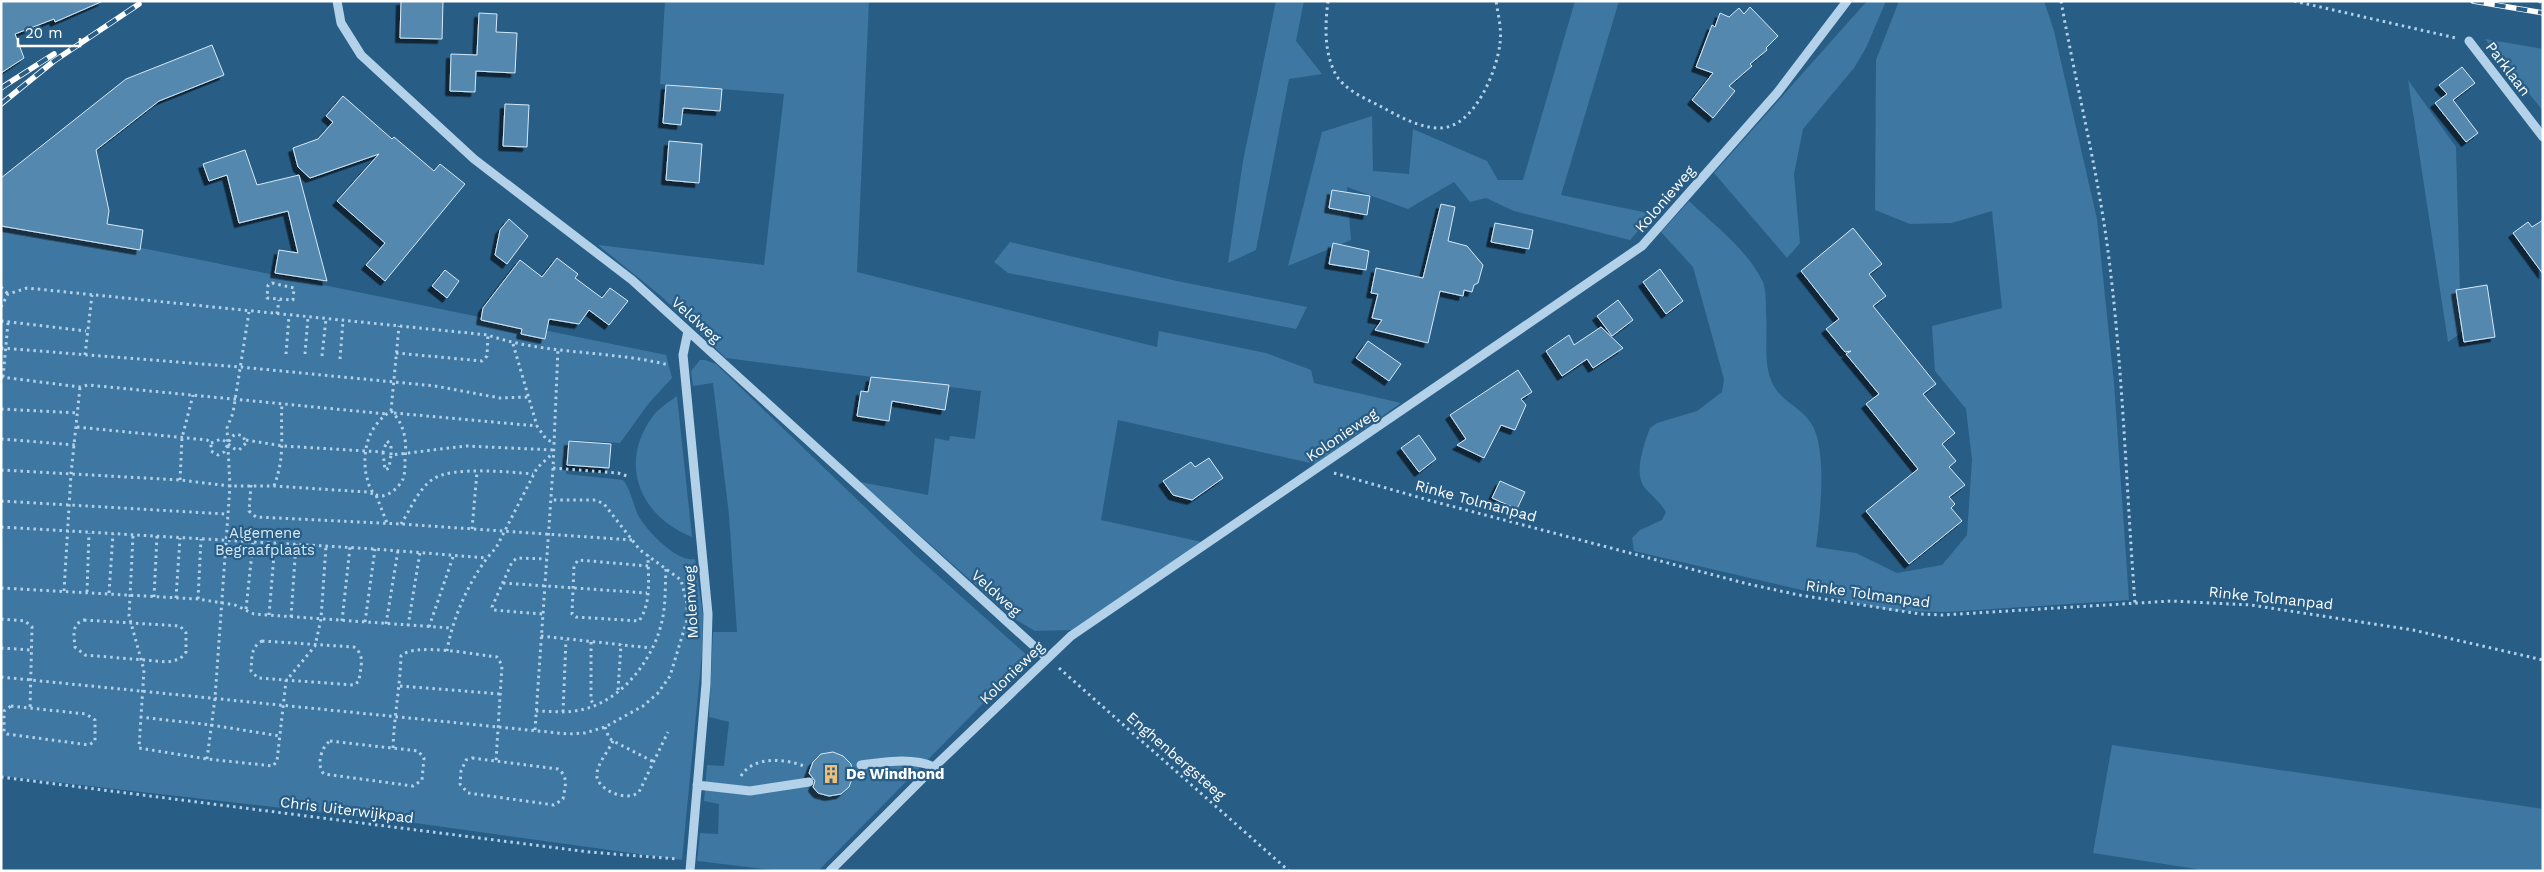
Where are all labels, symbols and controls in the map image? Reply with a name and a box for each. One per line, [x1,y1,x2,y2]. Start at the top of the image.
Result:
scale bar [18,15,80,47]
text: 20 m [25,24,63,42]
street label: Parklaan [2482,38,2534,100]
street label: Kolonieweg [1631,162,1699,236]
street label: Veldweg [667,293,725,347]
street label: Kolonieweg [1303,404,1381,466]
street label: Rinke Tolmanpad [1413,476,1539,526]
park label: Algemene Begraafplaats [215,524,315,559]
street label: Molenweg [680,565,702,639]
street label: Veldweg [967,566,1025,620]
street label: Rinke Tolmanpad [1805,576,1931,612]
street label: Rinke Tolmanpad [2208,583,2334,613]
street label: Kolonieweg [976,638,1048,708]
street label: Enghenbergsteeg [1123,708,1229,804]
building icon: De Windhond [820,763,842,785]
place label: De Windhond [846,765,945,783]
street label: Chris Uiterwijkpad [279,793,415,827]

